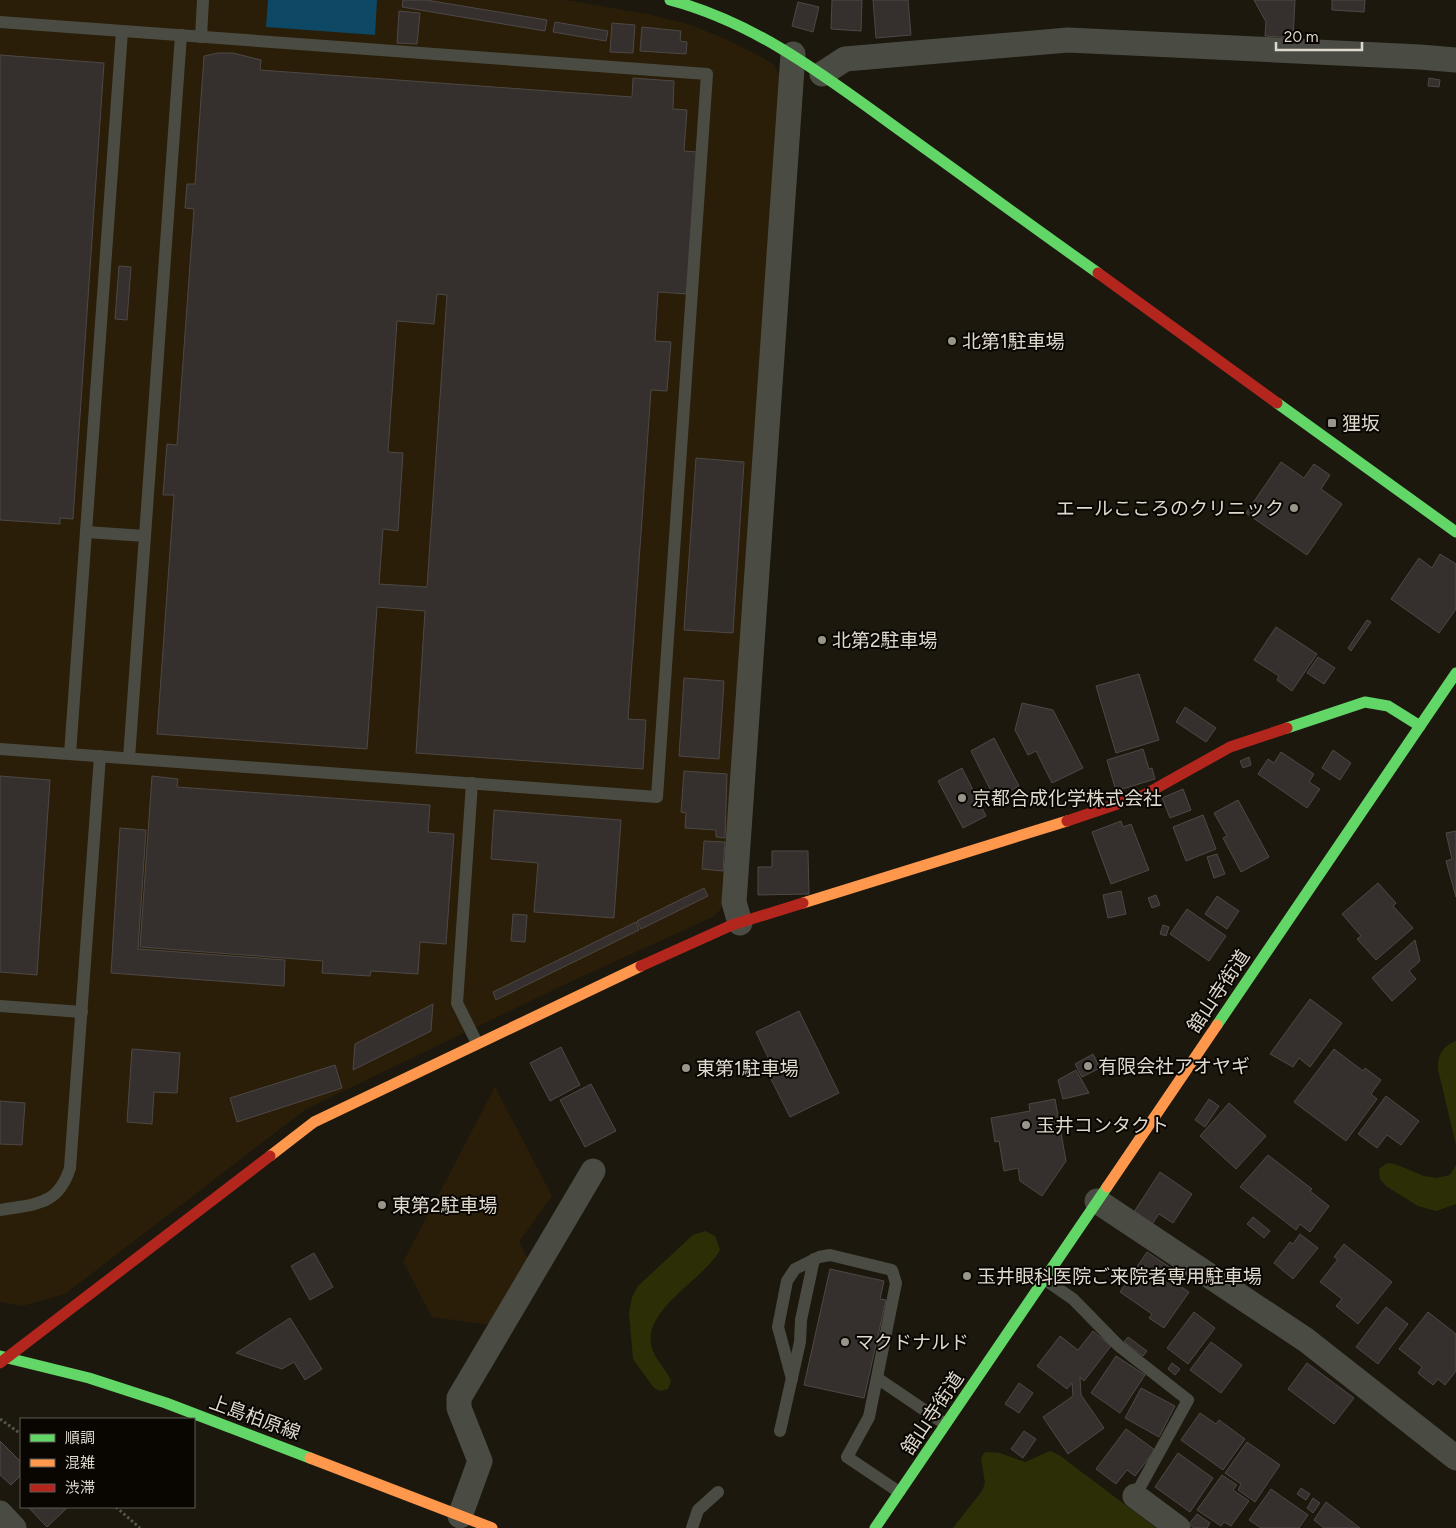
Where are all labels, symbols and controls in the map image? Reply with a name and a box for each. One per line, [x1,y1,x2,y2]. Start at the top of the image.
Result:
scale bar [1276,20,1362,52]
text: 20 m [1284,28,1318,46]
place label: 北第1駐車場 [962,330,1065,353]
marker: 北第1駐車場 [946,335,958,347]
place label: 狸坂 [1342,412,1380,435]
marker: 狸坂 [1326,417,1338,429]
place label: エールこころのクリニック [1056,497,1284,520]
marker: エールこころのクリニック [1288,502,1300,514]
place label: 北第2駐車場 [832,629,938,652]
marker: 北第2駐車場 [816,634,828,646]
place label: 京都合成化学株式会社 [972,787,1162,810]
marker: 京都合成化学株式会社 [956,792,968,804]
street label: 舘山寺街道 [1182,945,1255,1037]
place label: 有限会社アオヤギ [1098,1055,1250,1078]
place label: 東第1駐車場 [696,1057,799,1080]
marker: 有限会社アオヤギ [1082,1060,1094,1072]
marker: 東第1駐車場 [680,1062,692,1074]
place label: 玉井コンタクト [1036,1114,1169,1137]
marker: 玉井コンタクト [1020,1119,1032,1131]
place label: 東第2駐車場 [392,1194,498,1217]
marker: 東第2駐車場 [376,1199,388,1211]
place label: 玉井眼科医院ご来院者専用駐車場 [977,1265,1262,1288]
marker: 玉井眼科医院ご来院者専用駐車場 [961,1270,973,1282]
place label: マクドナルド [855,1331,969,1354]
marker: マクドナルド [839,1336,851,1348]
street label: 舘山寺街道 [896,1367,969,1459]
street label: 上島柏原線 [206,1390,303,1445]
legend [20,1418,195,1508]
text: 順調 [65,1429,95,1447]
text: 混雑 [65,1454,95,1472]
text: 渋滞 [65,1479,95,1497]

